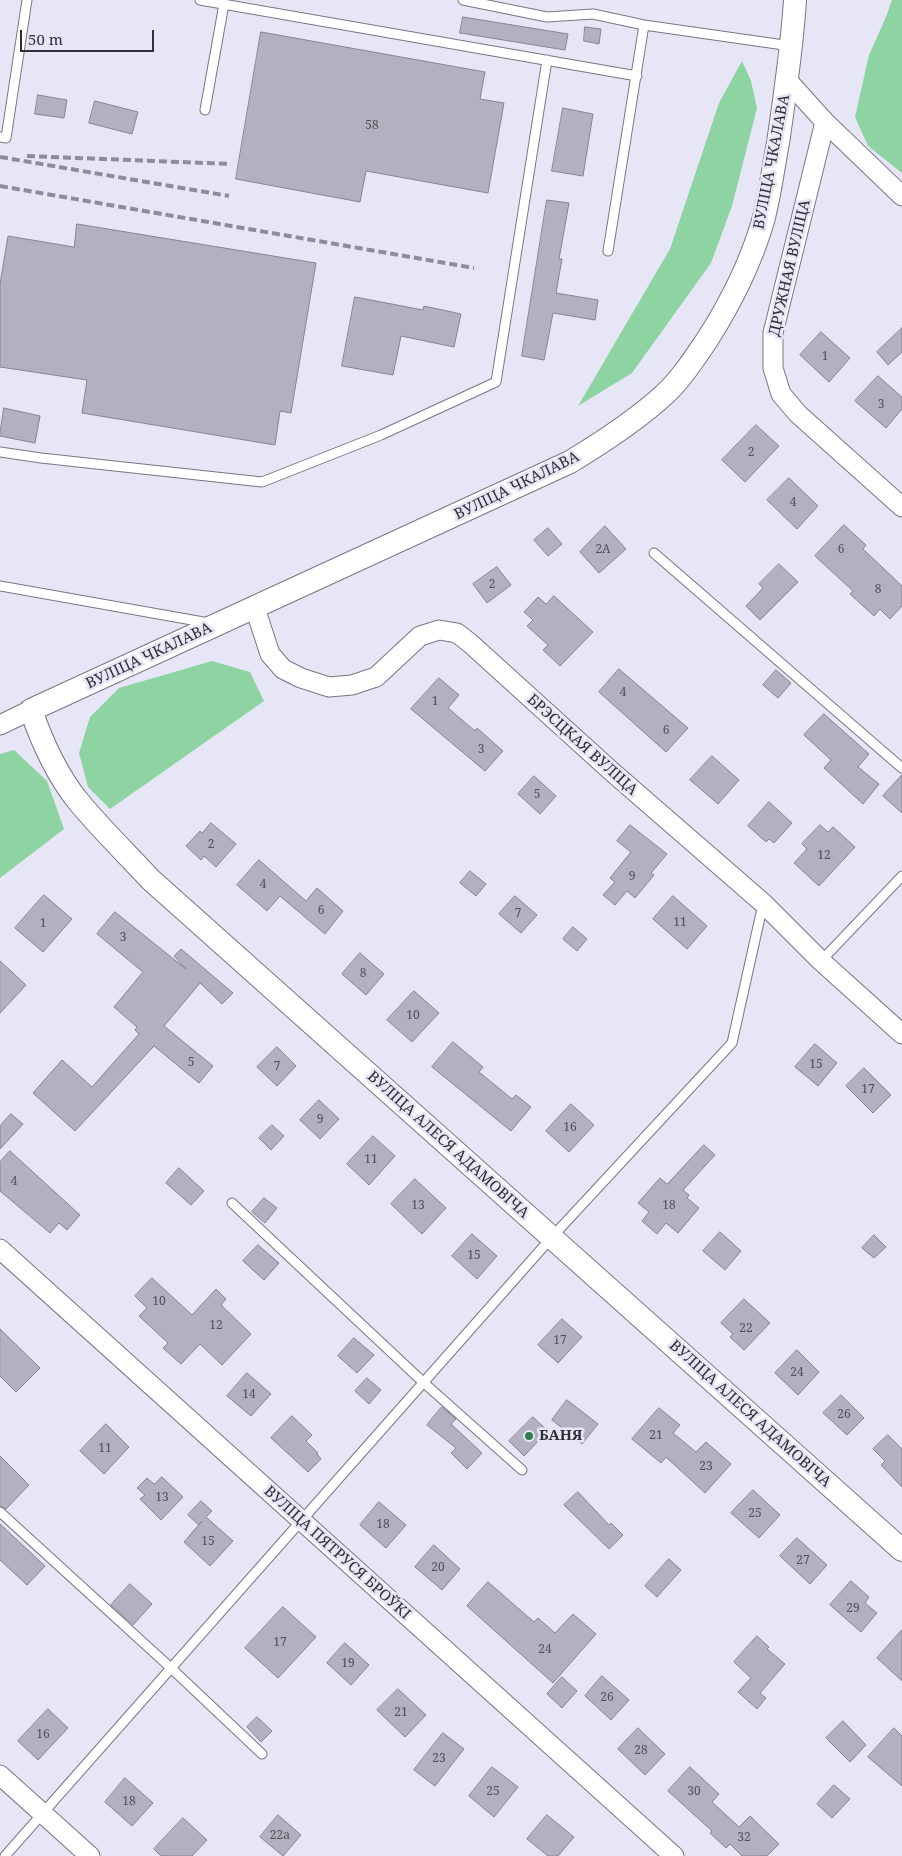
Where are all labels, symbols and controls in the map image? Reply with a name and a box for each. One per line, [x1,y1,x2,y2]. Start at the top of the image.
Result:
scale bar [22,20,156,52]
text: 50 m [28,29,63,49]
street label: ВУЛІЦА ЧКАЛАВА [750,93,794,231]
house number: 58 [365,119,379,133]
street label: ДРУЖНАЯ ВУЛІЦА [766,198,814,338]
house number: 1 [822,350,828,364]
house number: 3 [878,398,884,412]
house number: 2 [748,446,754,460]
street label: ВУЛІЦА ЧКАЛАВА [452,448,582,524]
house number: 4 [790,496,796,510]
house number: 2А [595,543,611,557]
house number: 6 [838,543,844,557]
house number: 2 [489,578,495,592]
house number: 8 [875,583,881,597]
street label: ВУЛІЦА ЧКАЛАВА [83,619,215,693]
house number: 4 [620,686,626,700]
street label: БРЭСЦКАЯ ВУЛІЦА [523,691,641,799]
house number: 1 [432,695,438,709]
house number: 6 [663,724,669,738]
house number: 3 [478,743,484,757]
house number: 5 [534,788,540,802]
house number: 2 [208,838,214,852]
house number: 12 [817,849,831,863]
house number: 9 [629,870,635,884]
house number: 4 [260,878,266,892]
house number: 6 [318,904,324,918]
house number: 7 [515,907,521,921]
house number: 11 [673,916,687,930]
house number: 1 [40,917,46,931]
house number: 3 [120,931,126,945]
house number: 8 [360,967,366,981]
house number: 10 [406,1009,420,1023]
house number: 5 [188,1056,194,1070]
house number: 15 [809,1058,823,1072]
house number: 7 [274,1060,280,1074]
street label: ВУЛІЦА АЛЕСЯ АДАМОВІЧА [363,1068,533,1222]
house number: 17 [861,1083,875,1097]
house number: 9 [317,1113,323,1127]
house number: 16 [563,1121,577,1135]
house number: 11 [364,1153,378,1167]
house number: 4 [11,1175,17,1189]
house number: 13 [411,1199,425,1213]
house number: 18 [662,1199,676,1213]
house number: 15 [467,1249,481,1263]
house number: 10 [152,1295,166,1309]
house number: 12 [209,1319,223,1333]
house number: 22 [739,1322,753,1336]
house number: 17 [553,1334,567,1348]
street label: ВУЛІЦА АЛЕСЯ АДАМОВІЧА [665,1337,835,1491]
house number: 24 [790,1366,804,1380]
house number: 14 [242,1388,256,1402]
house number: 26 [837,1408,851,1422]
place label: БАНЯ [539,1427,582,1445]
house number: 21 [649,1429,663,1443]
marker: БАНЯ [523,1430,535,1442]
house number: 11 [98,1442,112,1456]
house number: 23 [699,1460,713,1474]
street label: ВУЛІЦА ПЯТРУСЯ БРОЎКІ [260,1482,414,1624]
house number: 13 [155,1491,169,1505]
house number: 25 [748,1507,762,1521]
house number: 18 [376,1518,390,1532]
house number: 15 [201,1535,215,1549]
house number: 27 [796,1554,810,1568]
house number: 20 [431,1561,445,1575]
house number: 29 [846,1602,860,1616]
house number: 17 [273,1636,287,1650]
house number: 24 [538,1643,552,1657]
house number: 19 [341,1657,355,1671]
house number: 26 [600,1691,614,1705]
house number: 21 [394,1706,408,1720]
house number: 16 [36,1728,50,1742]
house number: 28 [634,1744,648,1758]
house number: 23 [432,1752,446,1766]
house number: 25 [486,1785,500,1799]
house number: 30 [687,1785,701,1799]
house number: 18 [122,1795,136,1809]
house number: 22а [270,1829,290,1843]
house number: 32 [737,1831,751,1845]

